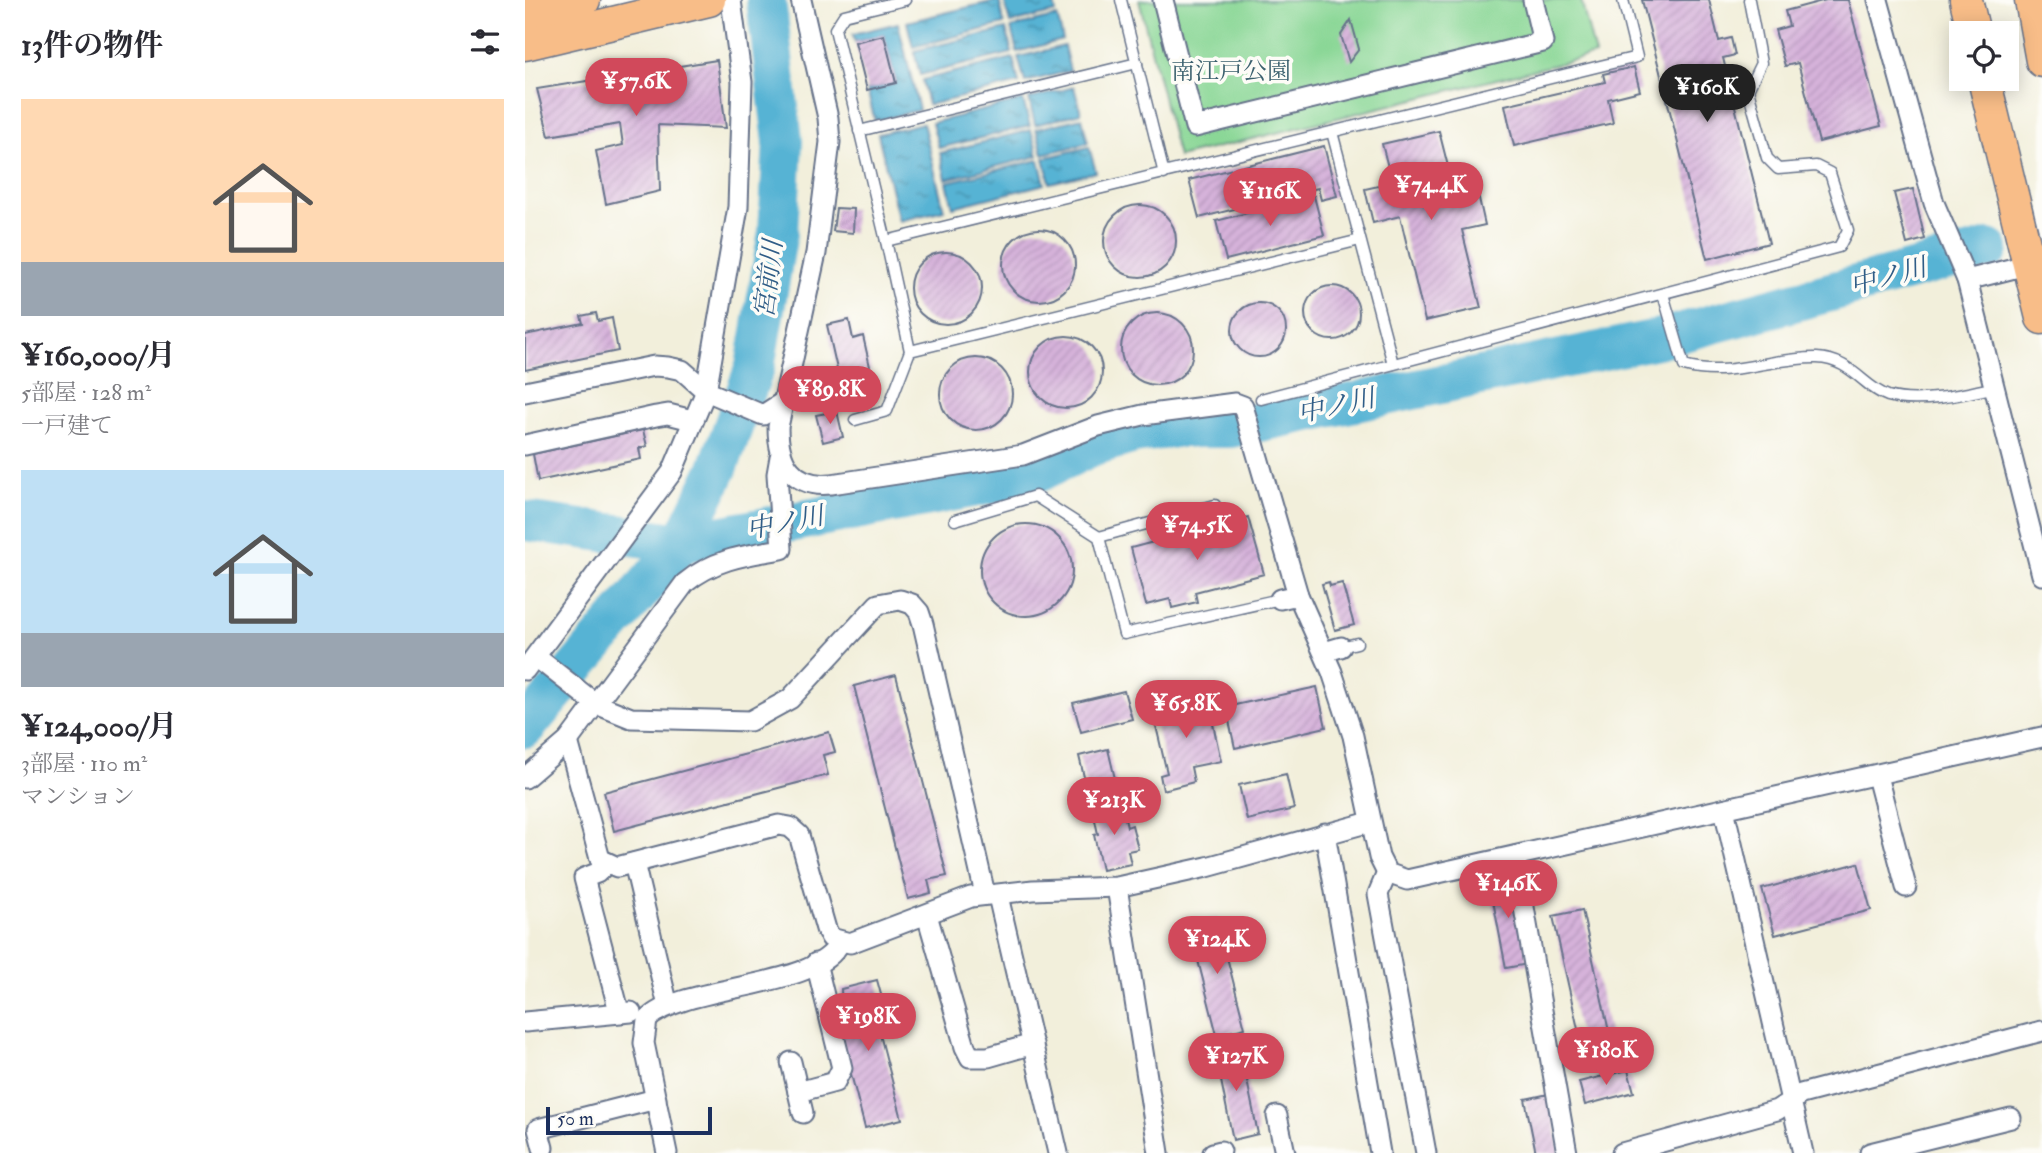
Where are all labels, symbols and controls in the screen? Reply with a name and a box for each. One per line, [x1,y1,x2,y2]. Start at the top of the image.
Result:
map controls [1949,21,2019,91]
button: locate [1949,21,2019,91]
icon: filters [466,23,504,61]
text: 13件の物件 [21,27,163,64]
park label: 南江戸公園 [1171,56,1291,87]
pin: ¥57.6K [579,58,693,118]
pin: ¥160K [1658,64,1756,124]
text: ¥57.6K [601,66,671,95]
text: ¥160K [1675,72,1739,101]
icon: home [200,145,326,271]
pin: ¥74.4K [1374,162,1488,222]
pin: ¥116K [1221,168,1319,228]
text: ¥74.4K [1394,170,1468,199]
text: ¥116K [1239,176,1301,205]
water label: 宮前川 [748,235,790,320]
water label: 中ノ川 [1846,251,1933,303]
text: ¥160,000/月 [21,337,176,374]
pin: ¥89.8K [773,366,887,426]
text: ¥89.8K [794,374,866,403]
text: 5部屋 · 128 m² [21,378,151,407]
water label: 中ノ川 [1295,382,1380,430]
text: 一戸建て [21,411,113,440]
water label: 中ノ川 [744,499,829,546]
pin: ¥74.5K [1140,503,1254,562]
text: ¥74.5K [1162,510,1232,539]
icon: home [200,516,326,642]
pin: ¥65.8K [1129,680,1243,740]
text: ¥65.8K [1151,688,1221,717]
text: ¥124,000/月 [21,708,177,745]
text: 3部屋 · 110 m² [21,749,147,778]
pin: ¥213K [1065,778,1163,837]
text: マンション [21,782,135,811]
text: ¥213K [1083,785,1145,814]
pin: ¥146K [1459,860,1557,920]
text: ¥146K [1475,868,1541,897]
pin: ¥124K [1168,916,1266,976]
text: ¥124K [1184,924,1250,953]
pin: ¥198K [819,993,917,1053]
text: ¥198K [836,1001,900,1030]
pin: ¥180K [1557,1028,1655,1087]
pin: ¥127K [1187,1034,1285,1093]
text: ¥180K [1574,1035,1638,1064]
text: ¥127K [1204,1041,1268,1070]
scale bar [546,1104,712,1136]
text: 50 m [557,1107,594,1131]

